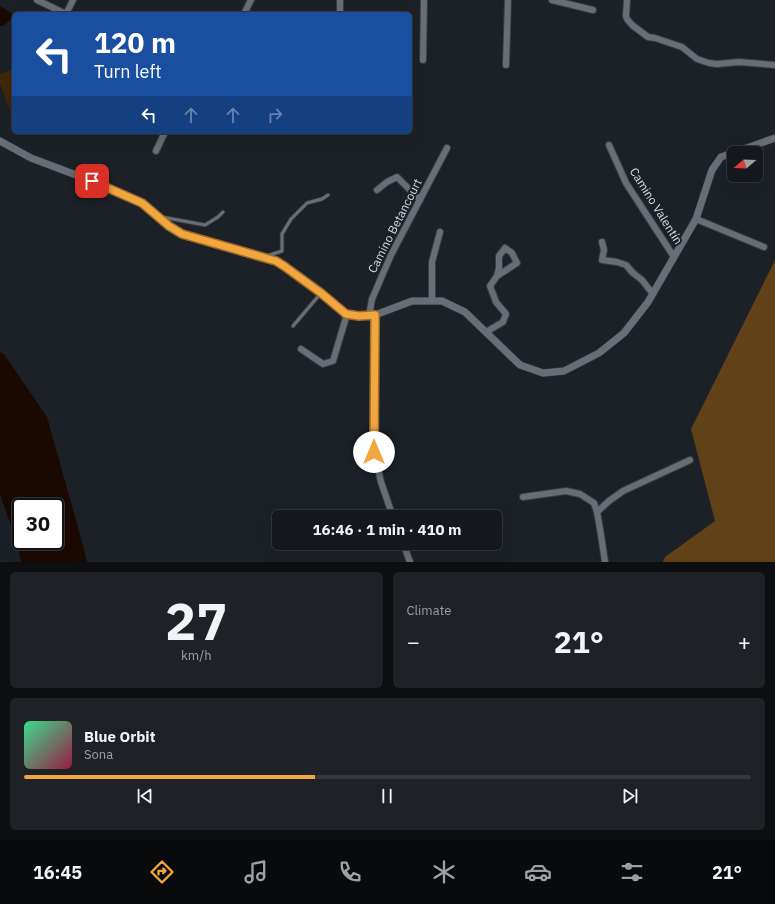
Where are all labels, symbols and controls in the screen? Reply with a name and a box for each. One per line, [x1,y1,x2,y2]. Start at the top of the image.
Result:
text: 120 m [94,24,176,61]
icon: left [28,28,80,80]
text: Turn left [94,60,162,83]
icon: left [138,104,160,126]
icon: ahead [180,104,202,126]
icon: ahead [222,104,244,126]
icon: right [264,104,286,126]
north arrow [727,146,763,182]
map controls [727,146,763,182]
pin [75,164,109,198]
street label: Camino Valentín [627,165,686,247]
icon: arrive [81,170,103,192]
street label: Camino Betancourt [364,176,425,275]
position arrow [353,431,395,473]
speed limit sign: 30 [12,498,64,550]
text: 16:46 · 1 min · 410 m [313,520,461,539]
text: 27 [165,587,227,654]
text: Climate [407,602,451,619]
text: 21° [554,622,604,661]
text: − [407,627,420,656]
text: + [738,627,751,656]
text: km/h [181,647,212,664]
text: Blue Orbit [84,727,155,746]
text: Sona [84,746,113,763]
icon: previous [134,785,156,807]
icon: pause [376,785,398,807]
icon: next [619,785,641,807]
icon: directions [148,858,176,886]
icon: music [242,858,270,886]
icon: phone [336,858,364,886]
icon: climate [430,858,458,886]
icon: car [524,858,552,886]
icon: filters [618,858,646,886]
text: 16:45 [33,861,82,884]
text: 21° [712,861,742,884]

